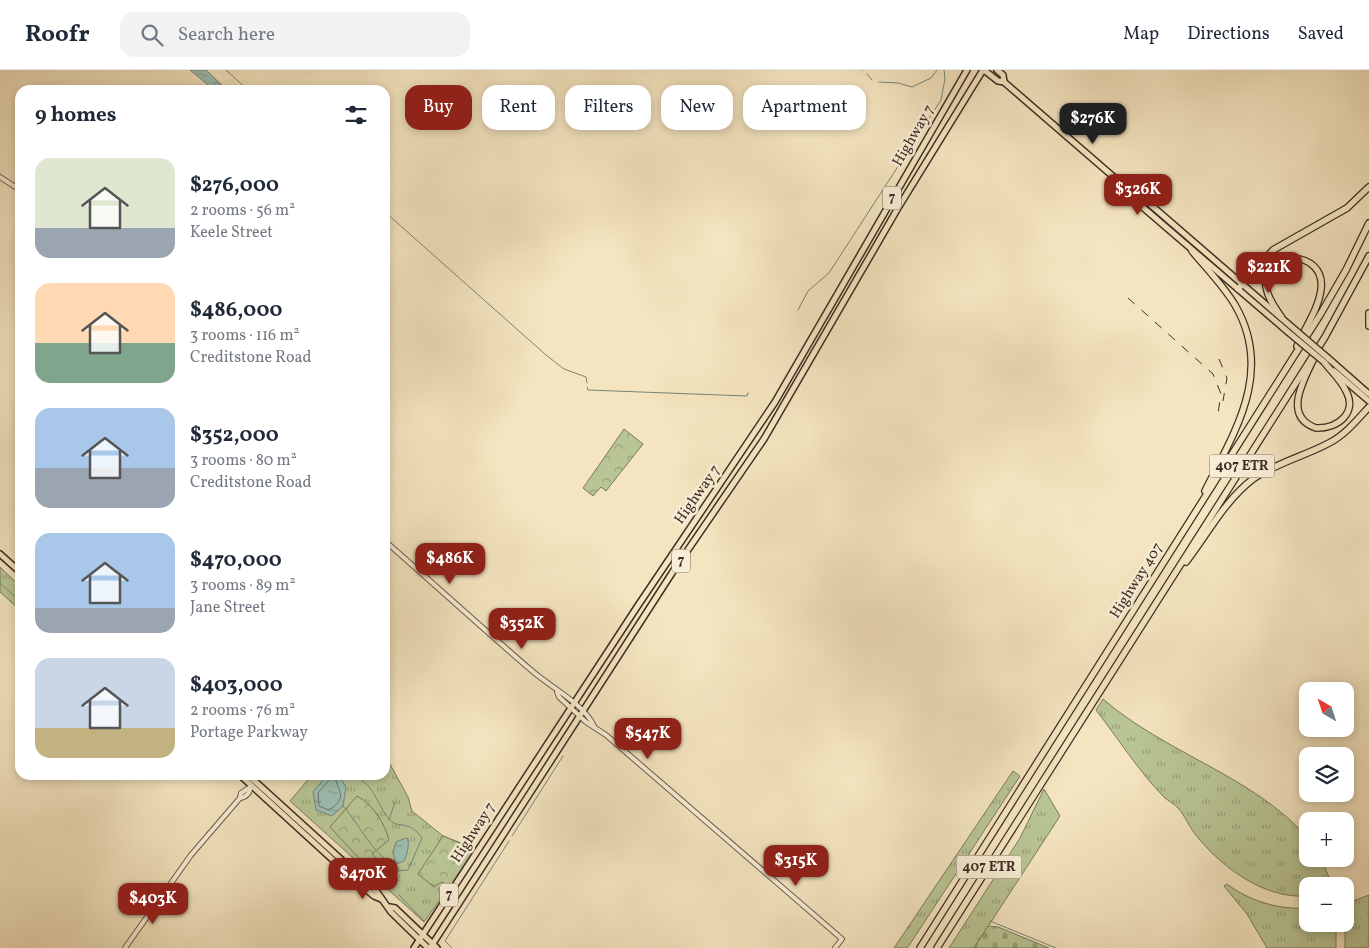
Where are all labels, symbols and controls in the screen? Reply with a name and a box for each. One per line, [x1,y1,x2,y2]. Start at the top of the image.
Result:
search box [120,12,470,57]
text: Roofr [25,18,90,52]
icon: search [138,21,166,49]
text: Search here [178,22,275,48]
text: Map [1123,22,1159,47]
text: Directions [1187,22,1270,47]
text: Saved [1298,22,1344,47]
chip: Buy [405,85,472,130]
chip: Rent [482,85,555,130]
chip: Filters [565,85,651,130]
chip: New [661,85,733,130]
chip: Apartment [743,85,866,130]
text: 9 homes [35,101,116,130]
icon: filters [342,101,370,129]
street label: Highway 7 [888,101,940,171]
pin: $276K [1058,102,1128,145]
text: $276K [1071,108,1115,130]
text: $276,000 [190,171,279,200]
pin: $326K [1103,174,1173,216]
icon: home [75,178,135,238]
text: $326K [1115,179,1161,201]
road number: 7 [883,186,901,210]
text: 2 rooms · 56 m² [190,200,295,222]
text: Keele Street [190,222,273,244]
pin: $221K [1234,252,1304,294]
text: $221K [1247,257,1291,279]
text: $486,000 [190,296,283,325]
icon: home [75,303,135,363]
text: 3 rooms · 116 m² [190,325,299,347]
text: Creditstone Road [190,347,311,369]
text: $352,000 [190,421,279,450]
icon: home [75,428,135,488]
text: 3 rooms · 80 m² [190,450,297,472]
road number: 407 ETR [1210,454,1274,478]
street label: Highway 7 [670,461,726,529]
text: Creditstone Road [190,472,311,494]
street label: Highway 407 [1105,539,1169,623]
pin: $486K [415,542,485,585]
text: $470,000 [190,546,282,575]
text: $486K [426,548,474,570]
road number: 7 [672,550,690,572]
icon: home [75,553,135,613]
text: 3 rooms · 89 m² [190,575,295,597]
text: Jane Street [190,597,266,619]
pin: $352K [487,608,557,650]
text: $352K [500,613,544,635]
text: $403,000 [190,671,283,700]
icon: home [75,678,135,738]
north arrow [1299,682,1354,738]
map controls [1299,682,1354,932]
text: 2 rooms · 76 m² [190,700,295,722]
pin: $547K [613,718,683,760]
text: Portage Parkway [190,722,308,744]
text: $547K [625,723,671,745]
button: layers [1299,747,1354,802]
street label: Highway 7 [447,799,501,867]
button: + [1299,812,1354,867]
pin: $315K [761,844,831,887]
text: $315K [775,850,817,872]
road number: 407 ETR [956,856,1022,879]
pin: $470K [328,858,398,900]
text: $470K [340,863,387,885]
button: − [1299,877,1354,932]
pin: $403K [118,882,188,925]
road number: 7 [440,884,458,906]
text: $403K [129,888,177,910]

